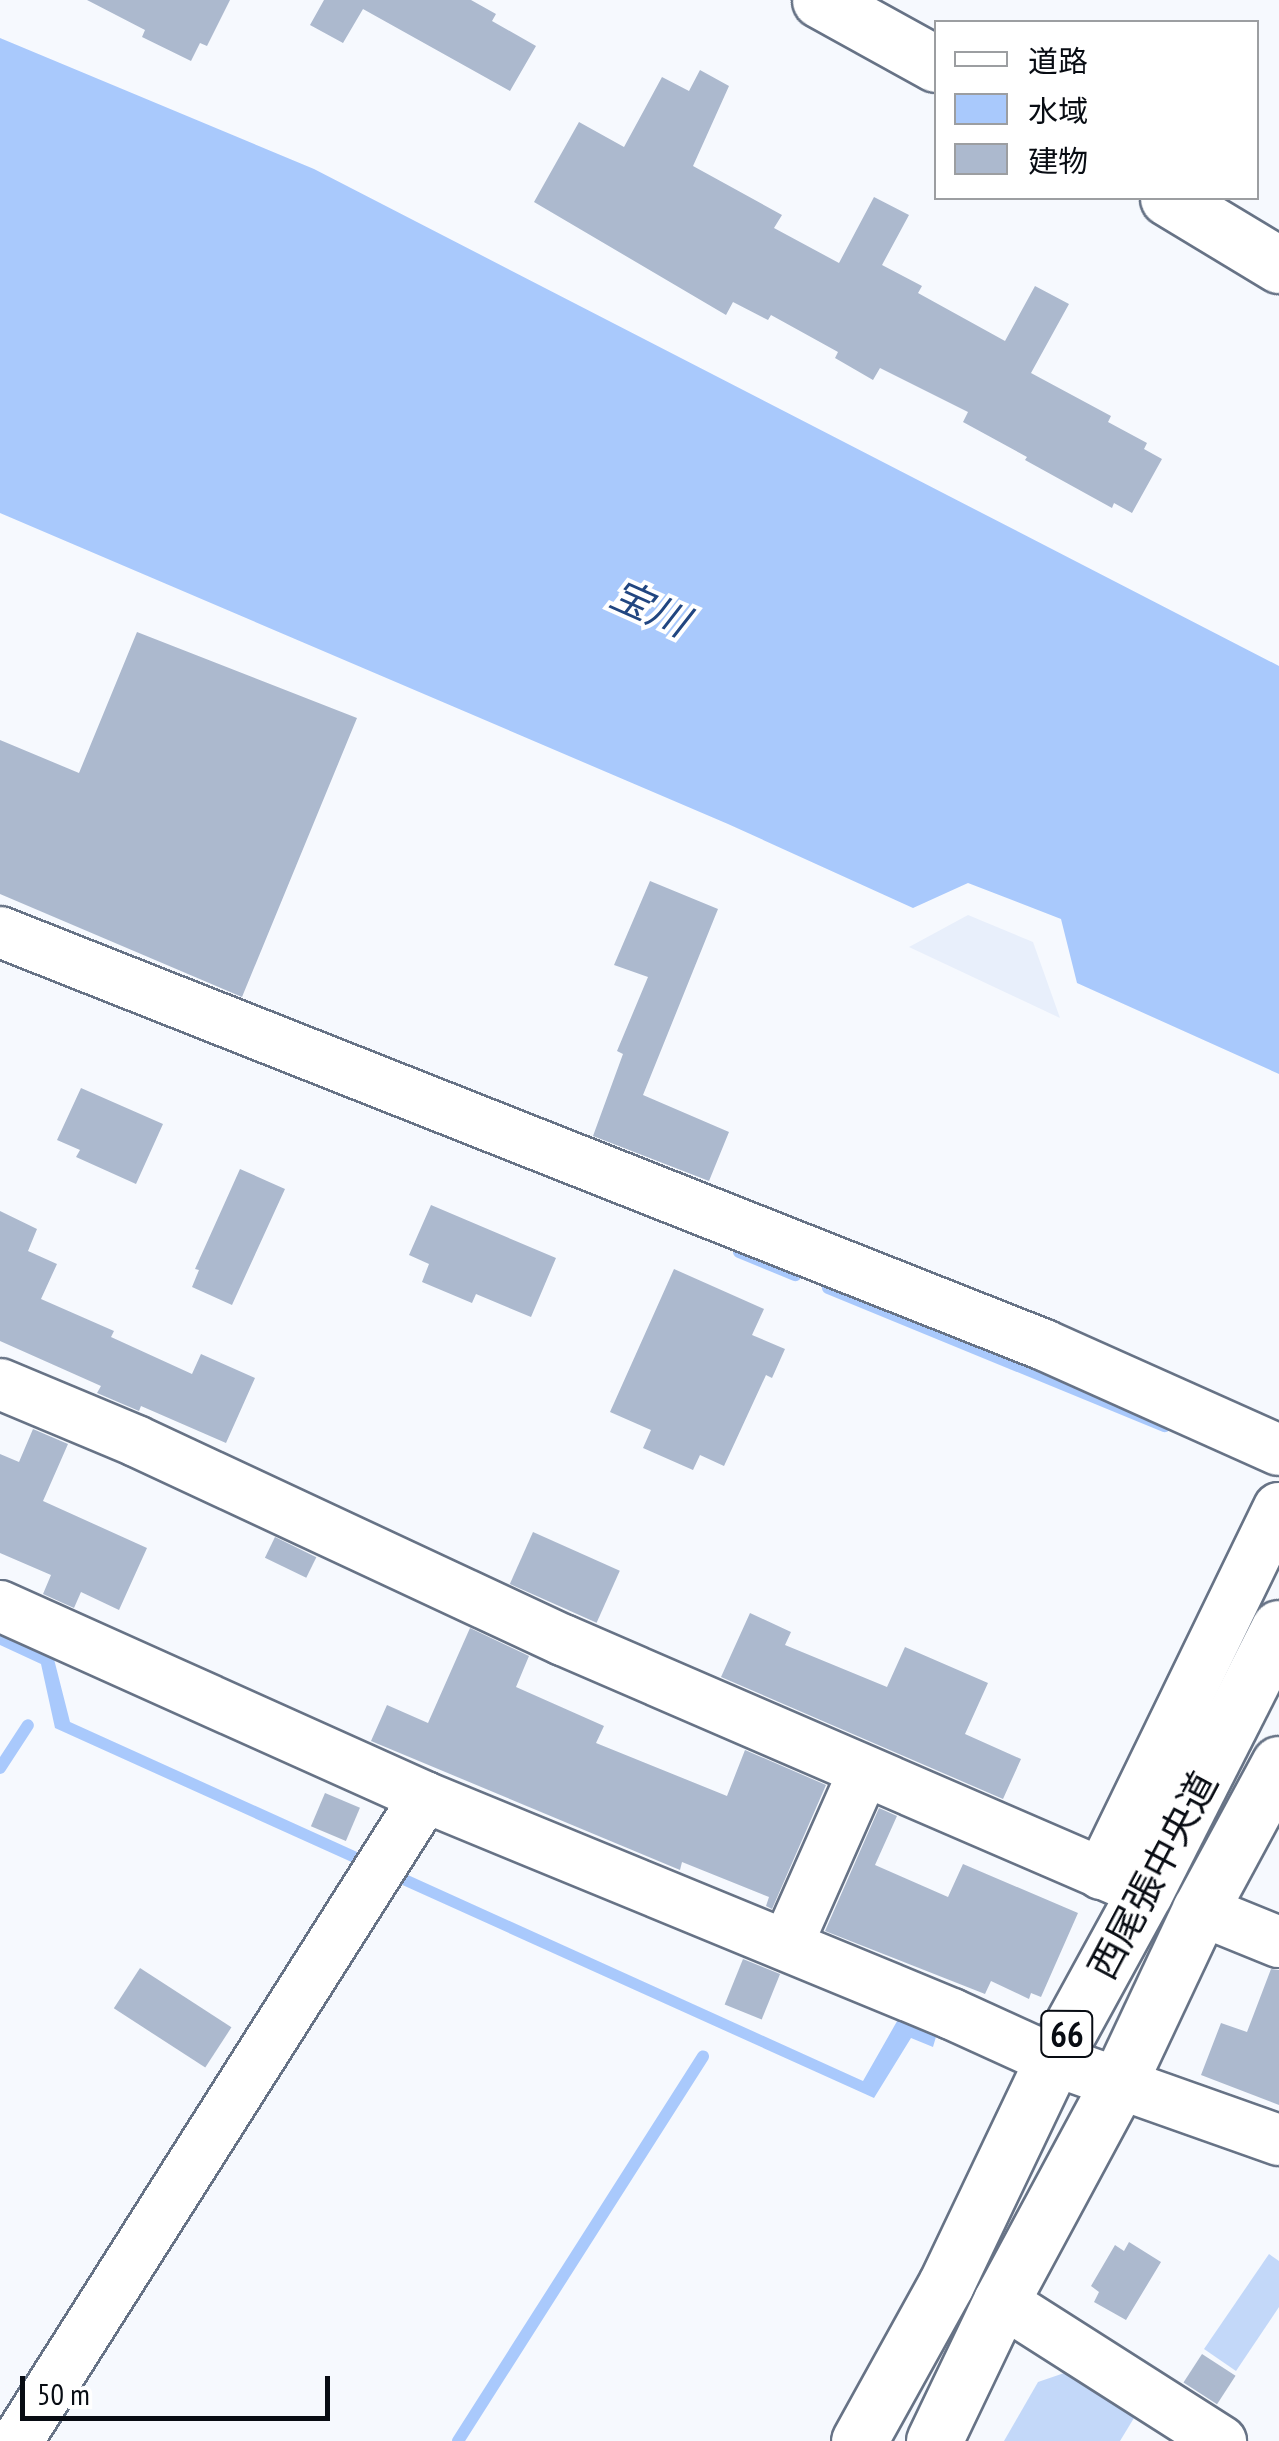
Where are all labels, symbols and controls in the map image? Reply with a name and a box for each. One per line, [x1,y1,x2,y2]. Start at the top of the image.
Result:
legend [934,20,1259,200]
text: 道路 [1028,41,1088,80]
text: 水域 [1028,91,1088,130]
text: 建物 [1028,141,1088,180]
water label: 宝川 [604,569,696,645]
street label: 西尾張中央道 [1078,1764,1226,1986]
road number: 66 [1040,2004,1094,2064]
scale bar [25,2356,335,2418]
text: 50 m [37,2374,90,2413]

